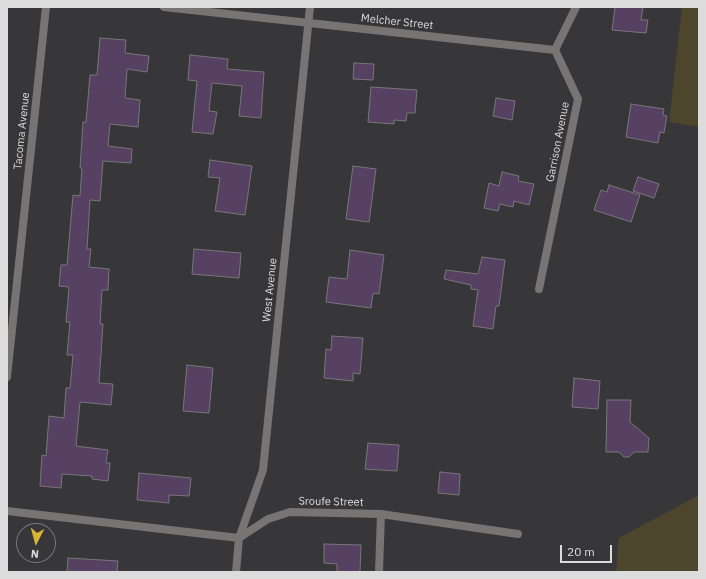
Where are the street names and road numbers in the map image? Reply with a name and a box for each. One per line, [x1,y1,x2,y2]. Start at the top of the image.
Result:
street label: Melcher Street [360,12,434,32]
street label: Tacoma Avenue [11,92,33,170]
street label: Garrison Avenue [544,101,572,183]
street label: West Avenue [260,257,280,323]
street label: Sroufe Street [298,495,364,509]

